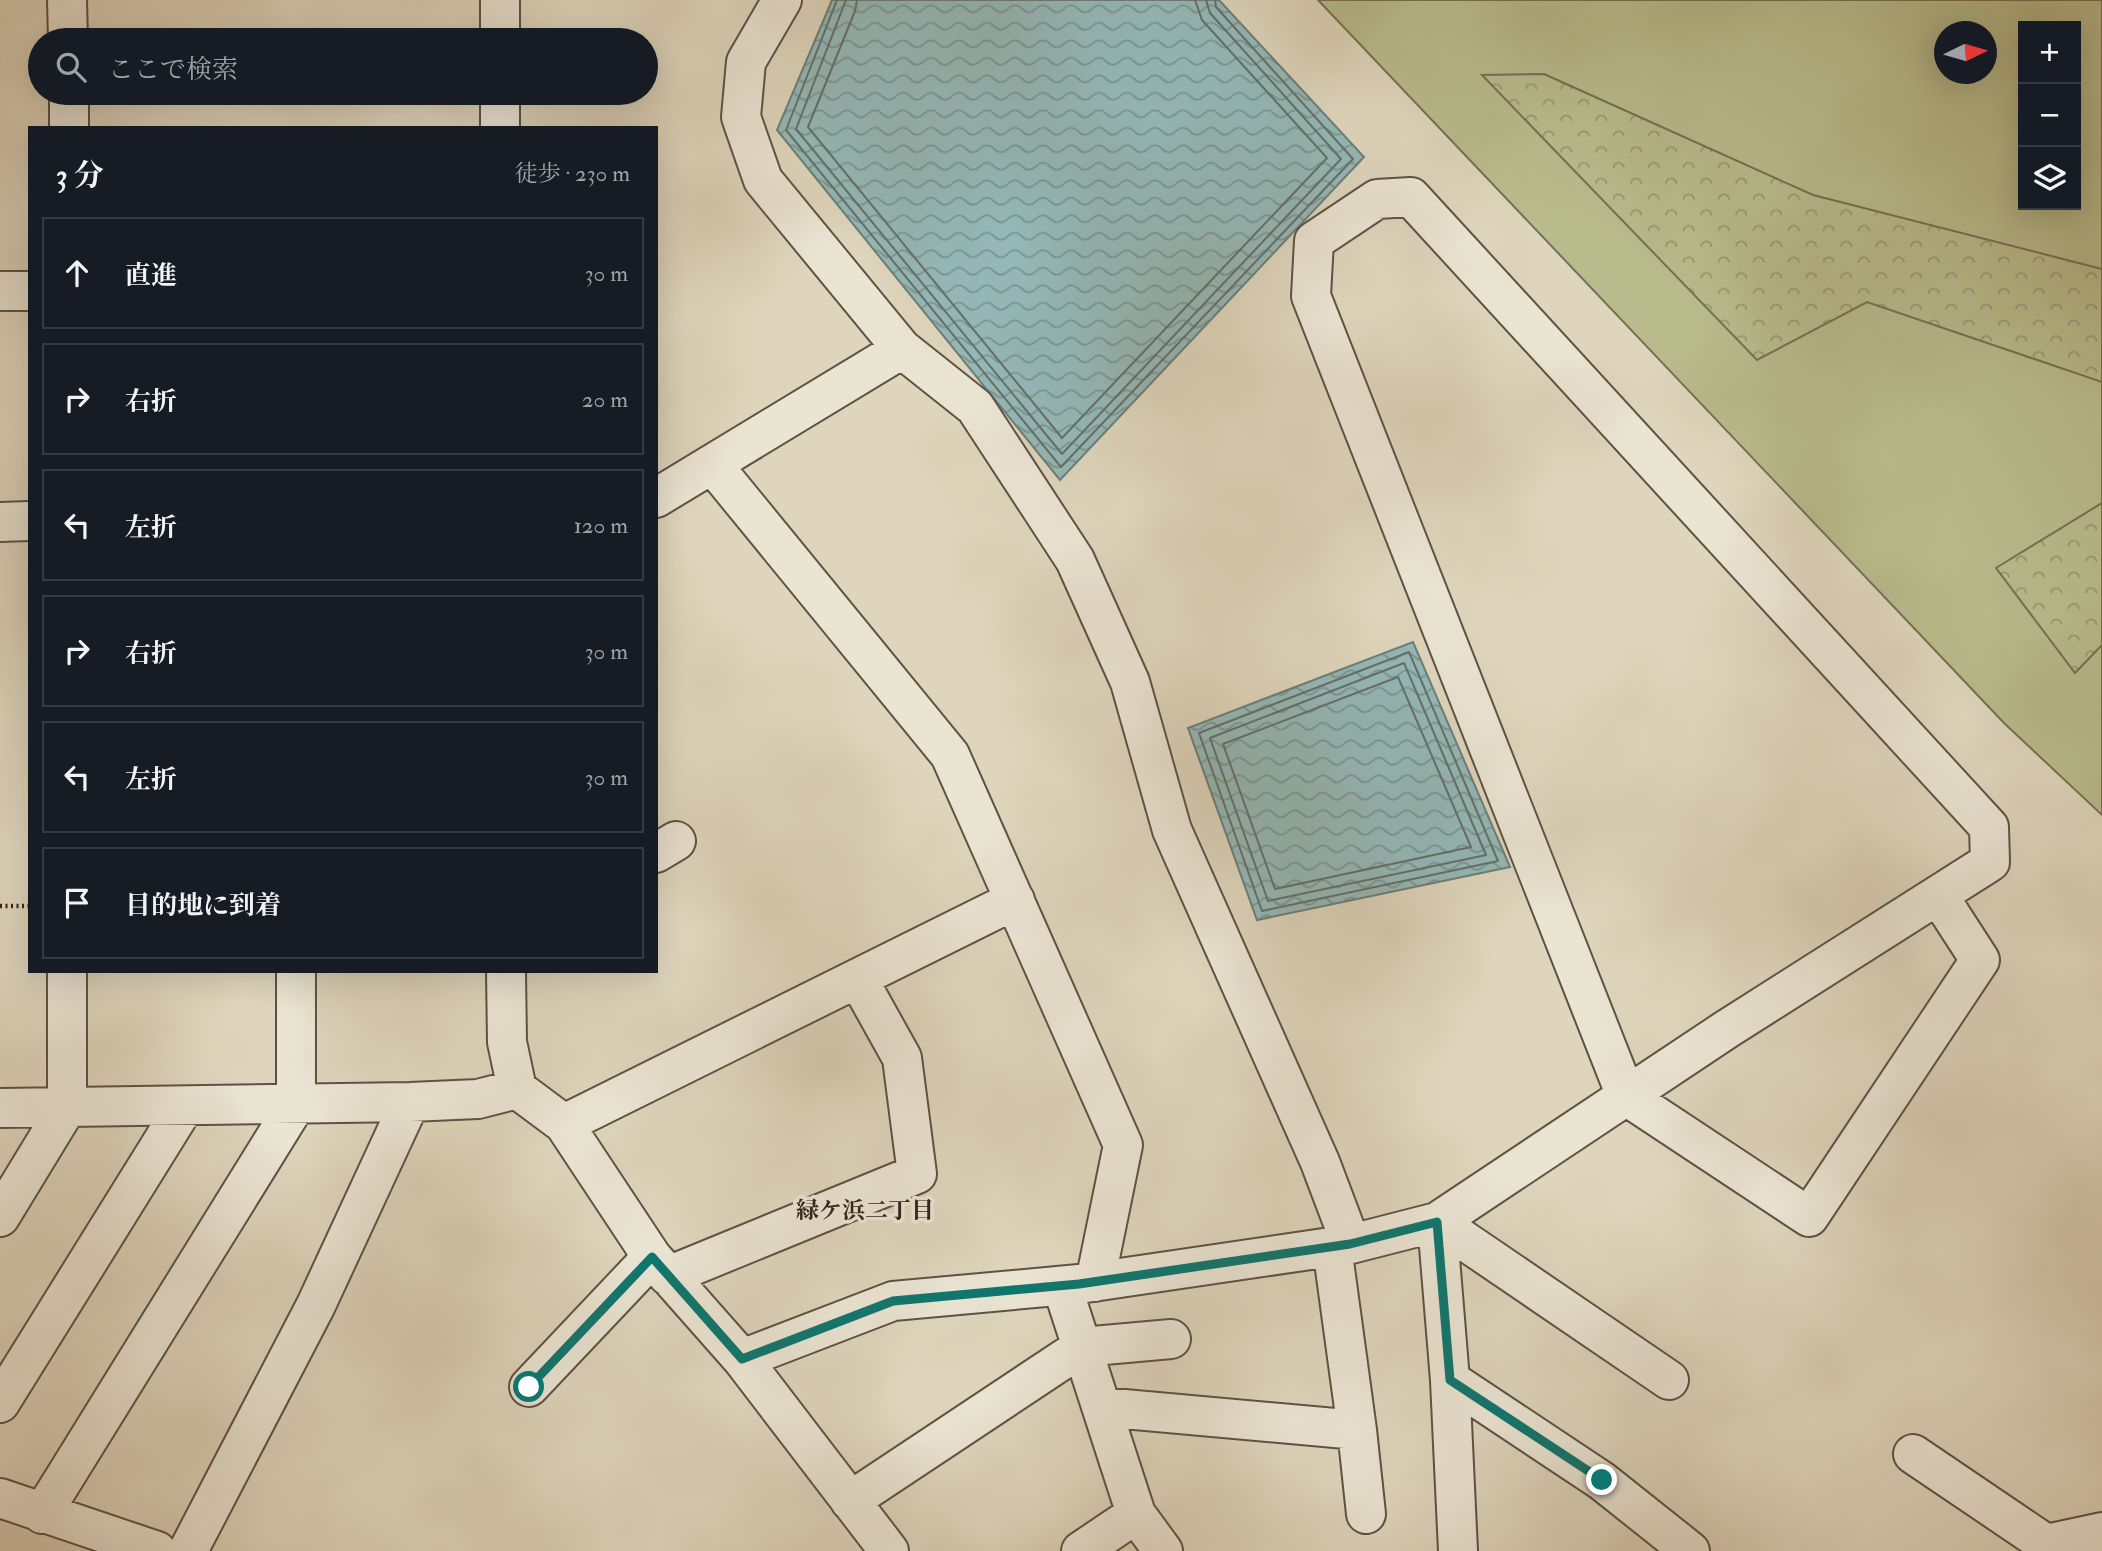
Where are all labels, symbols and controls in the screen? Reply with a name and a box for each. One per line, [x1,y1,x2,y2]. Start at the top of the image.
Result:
north arrow [1934,21,1997,84]
map controls [2018,21,2081,210]
button: + [2018,21,2081,84]
search box [28,28,658,105]
icon: search [52,48,90,86]
text: ここで検索 [108,54,238,86]
button: − [2018,84,2081,147]
button: layers [2018,147,2081,210]
text: 3 分 [56,157,104,194]
text: 徒歩 · 230 m [515,159,630,188]
icon: ahead [58,254,96,292]
text: 30 m [585,259,628,288]
text: 直進 [125,260,177,292]
icon: right [58,380,96,418]
text: 20 m [582,385,628,414]
text: 右折 [125,386,177,418]
icon: left [58,506,96,544]
text: 120 m [574,511,628,540]
text: 左折 [125,512,177,544]
icon: right [58,632,96,670]
text: 30 m [585,637,628,666]
text: 右折 [125,638,177,670]
icon: left [58,758,96,796]
text: 30 m [585,763,628,792]
text: 左折 [125,764,177,796]
icon: arrive [58,884,96,922]
text: 目的地に到着 [125,890,281,922]
district label: 緑ケ浜二丁目 [796,1196,934,1225]
route start [513,1371,544,1402]
route end [1586,1464,1617,1495]

